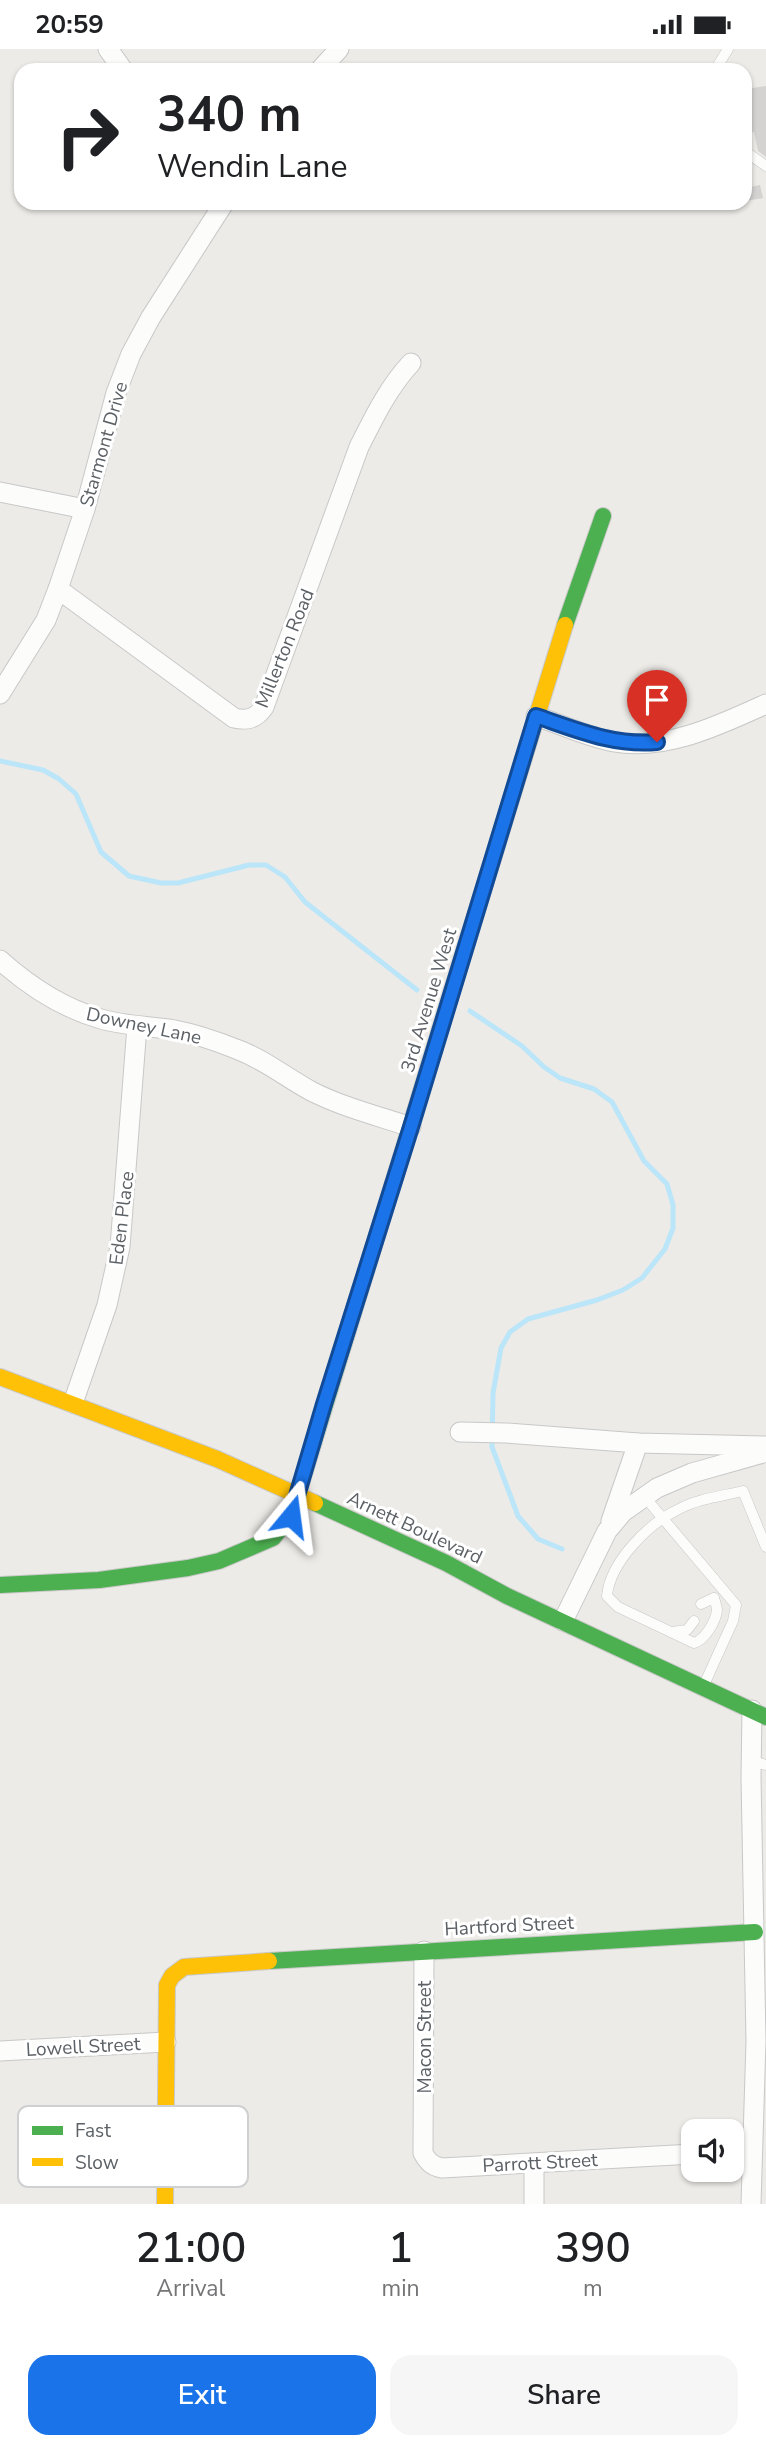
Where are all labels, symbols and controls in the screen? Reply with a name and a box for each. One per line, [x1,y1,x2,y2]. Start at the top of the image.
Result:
text: 20:59 [35,7,104,42]
text: 340 m [157,81,301,148]
icon: right [42,91,133,182]
text: Wendin Lane [157,145,348,188]
street label: Starmont Drive [74,379,134,510]
street label: Millerton Road [249,585,321,712]
pin [627,670,687,742]
icon: arrive [638,681,676,719]
street label: 3rd Avenue West [395,925,463,1075]
street label: Downey Lane [84,1001,204,1051]
street label: Eden Place [103,1170,141,1267]
position arrow [254,1479,328,1553]
street label: Arnett Boulevard [343,1485,486,1571]
street label: Hartford Street [444,1910,575,1942]
street label: Macon Street [412,1980,438,2094]
street label: Lowell Street [25,2031,141,2063]
legend [18,2106,248,2187]
text: Fast [75,2118,111,2144]
map controls [681,2119,744,2182]
button: sound [681,2119,744,2182]
street label: Parrott Street [482,2147,599,2179]
text: Slow [75,2150,119,2176]
text: 21:00 [135,2220,246,2277]
text: 1 [388,2220,413,2277]
text: 390 [555,2220,631,2277]
text: Arrival [156,2273,225,2304]
text: min [382,2273,420,2304]
text: m [583,2273,603,2304]
button: Exit [28,2355,376,2435]
button: Share [390,2355,738,2435]

